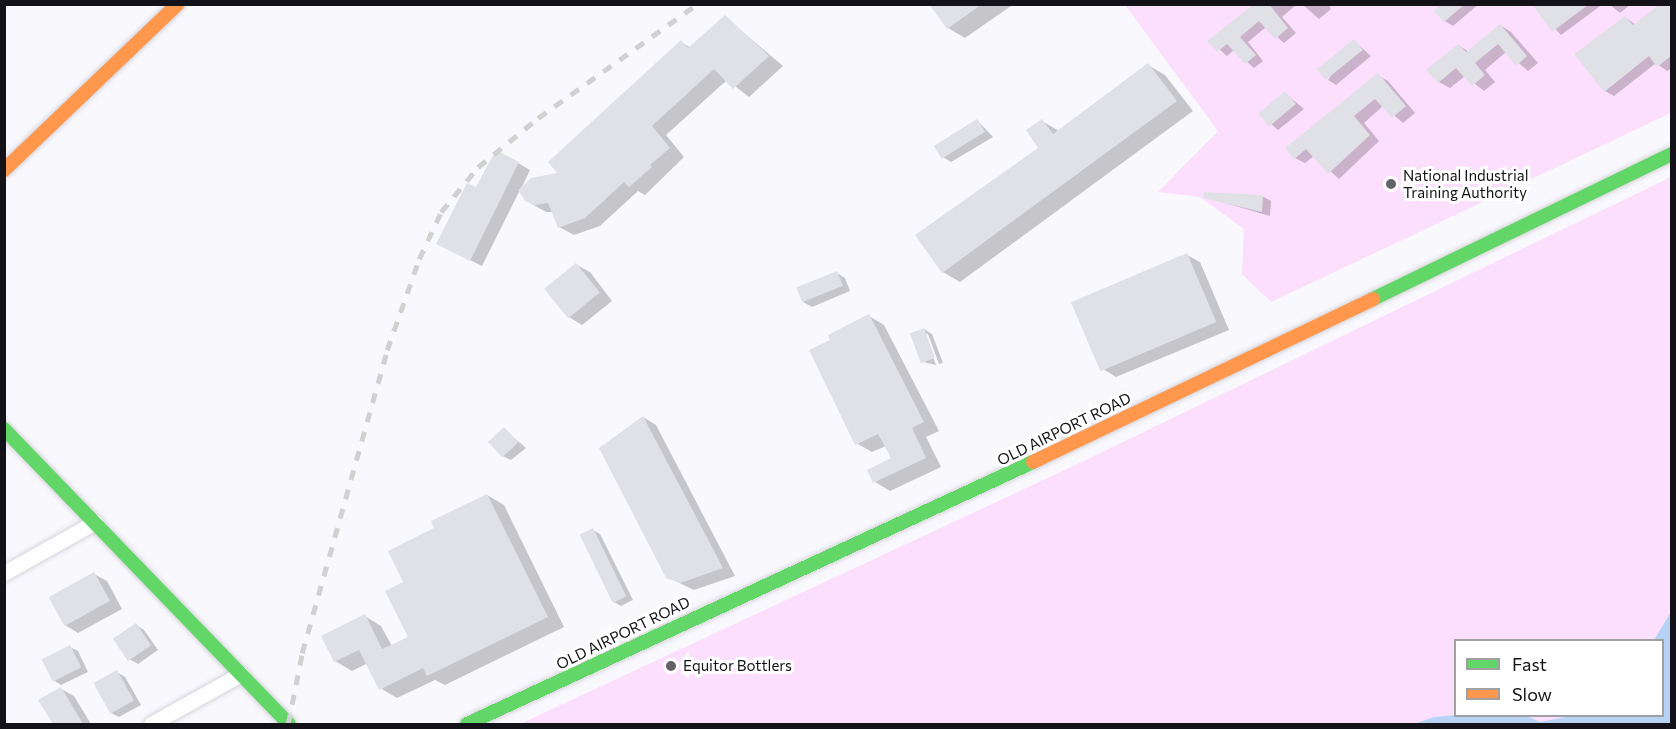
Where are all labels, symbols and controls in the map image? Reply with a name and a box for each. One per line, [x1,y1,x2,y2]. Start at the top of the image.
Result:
place label: National Industrial Training Authority [1403,166,1529,201]
marker: National Industrial Training Authority [1384,177,1398,191]
street label: OLD AIRPORT ROAD [994,389,1134,469]
street label: OLD AIRPORT ROAD [553,593,693,673]
legend [1454,639,1664,717]
text: Fast [1512,653,1547,675]
place label: Equitor Bottlers [683,657,792,675]
marker: Equitor Bottlers [664,659,678,673]
text: Slow [1512,683,1552,705]

